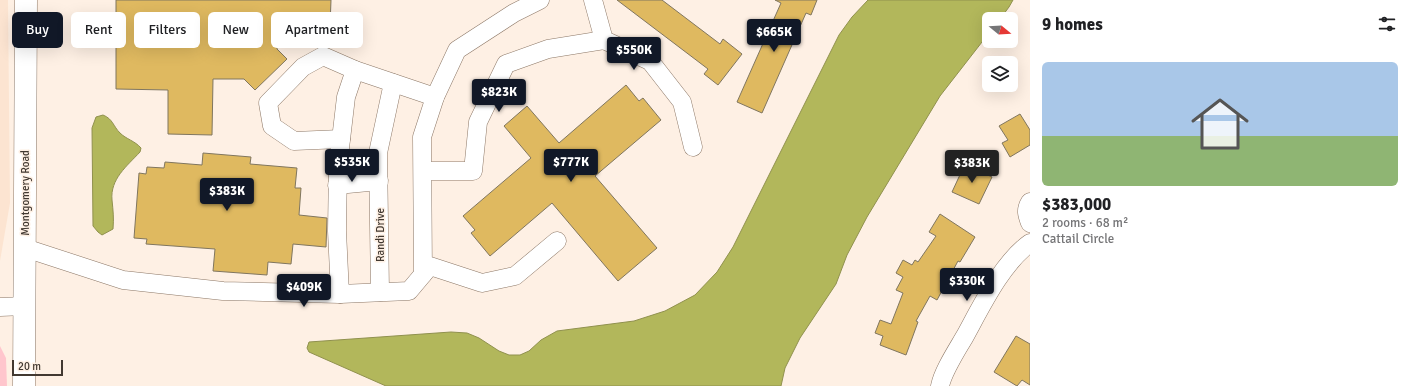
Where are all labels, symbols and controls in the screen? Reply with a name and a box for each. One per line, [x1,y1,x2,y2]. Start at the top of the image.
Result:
chip: Buy [12,12,63,48]
chip: Rent [71,12,126,48]
chip: Filters [134,12,200,48]
chip: New [208,12,263,48]
chip: Apartment [271,12,363,48]
north arrow [982,12,1018,48]
map controls [982,12,1018,92]
icon: filters [1376,13,1398,35]
text: 9 homes [1042,14,1103,35]
pin: $665K [746,19,802,53]
text: $665K [756,24,792,40]
pin: $550K [606,37,662,71]
text: $550K [616,42,652,58]
button: layers [982,56,1018,92]
pin: $823K [471,79,527,113]
text: $823K [481,84,517,100]
icon: home [1184,88,1256,160]
pin: $535K [324,149,380,183]
pin: $777K [543,149,599,183]
street label: Montgomery Road [19,150,32,236]
pin: $383K [944,150,1000,184]
text: $535K [334,154,370,170]
text: $777K [553,154,589,170]
text: $383K [954,155,990,171]
pin: $383K [199,178,255,212]
text: $383K [209,183,245,199]
text: $383,000 [1042,194,1111,215]
street label: Randi Drive [374,208,387,262]
text: 2 rooms · 68 m² [1042,215,1128,231]
text: Cattail Circle [1042,231,1114,247]
pin: $330K [939,268,995,302]
text: $330K [949,273,985,289]
pin: $409K [276,274,332,308]
text: $409K [286,279,322,295]
scale bar [12,358,63,377]
text: 20 m [18,360,41,373]

